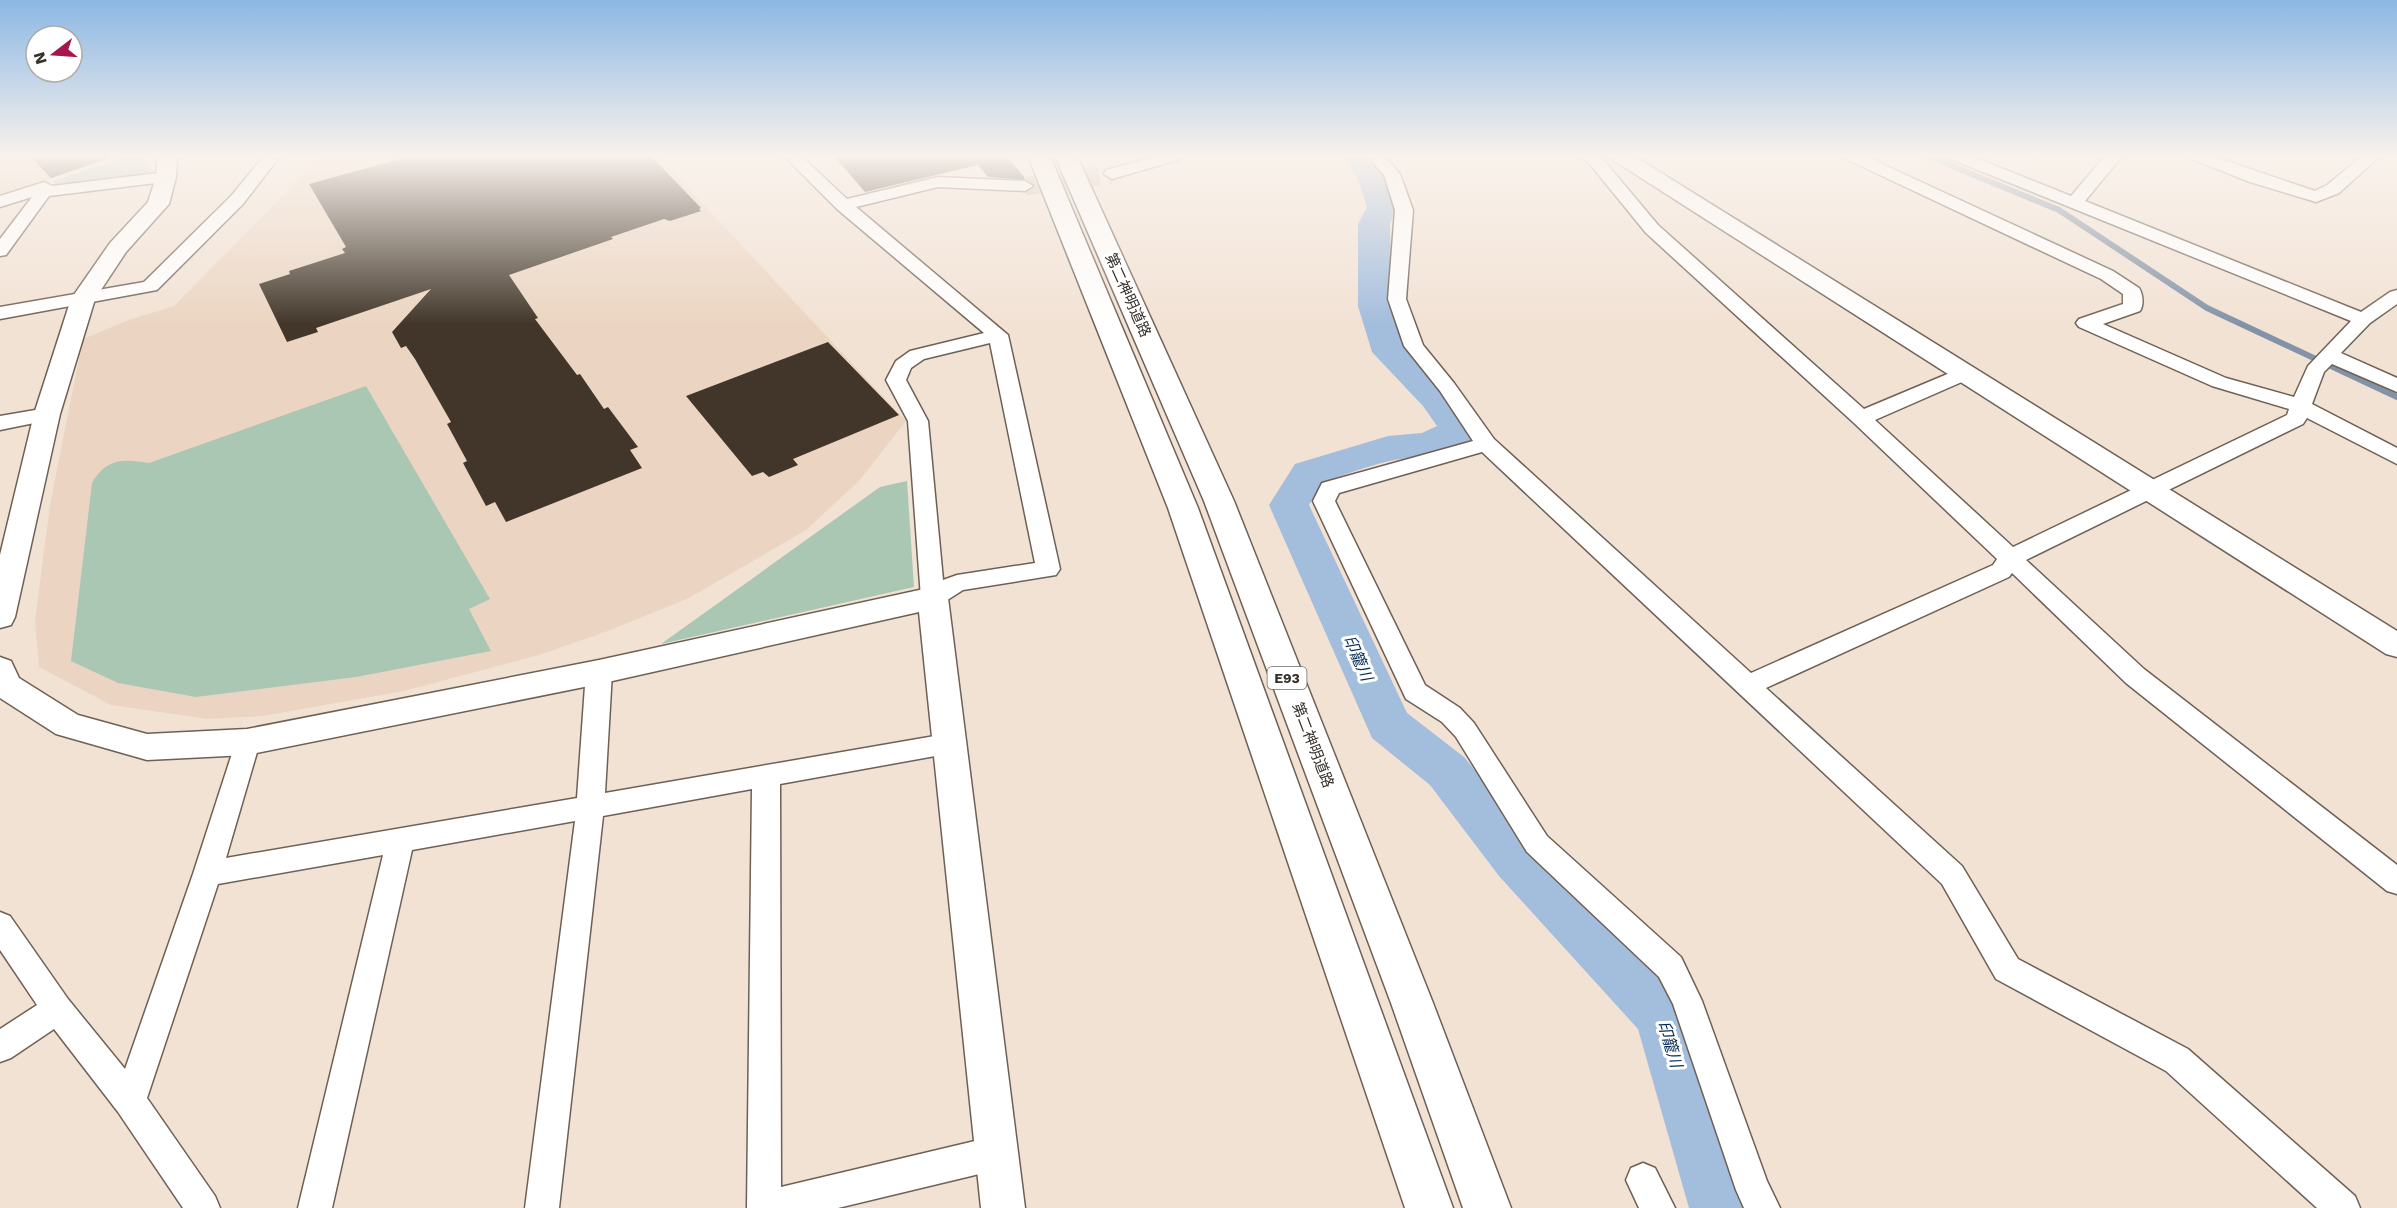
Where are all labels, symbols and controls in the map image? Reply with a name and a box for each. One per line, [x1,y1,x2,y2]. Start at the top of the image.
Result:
north arrow [24,24,84,84]
text: N [29,50,51,67]
street label: 第二神明道路 [1101,250,1155,340]
water label: 印籠川 [1340,632,1377,686]
road number: E93 [1268,667,1306,689]
street label: 第二神明道路 [1288,700,1338,790]
water label: 印籠川 [1654,1018,1687,1072]

